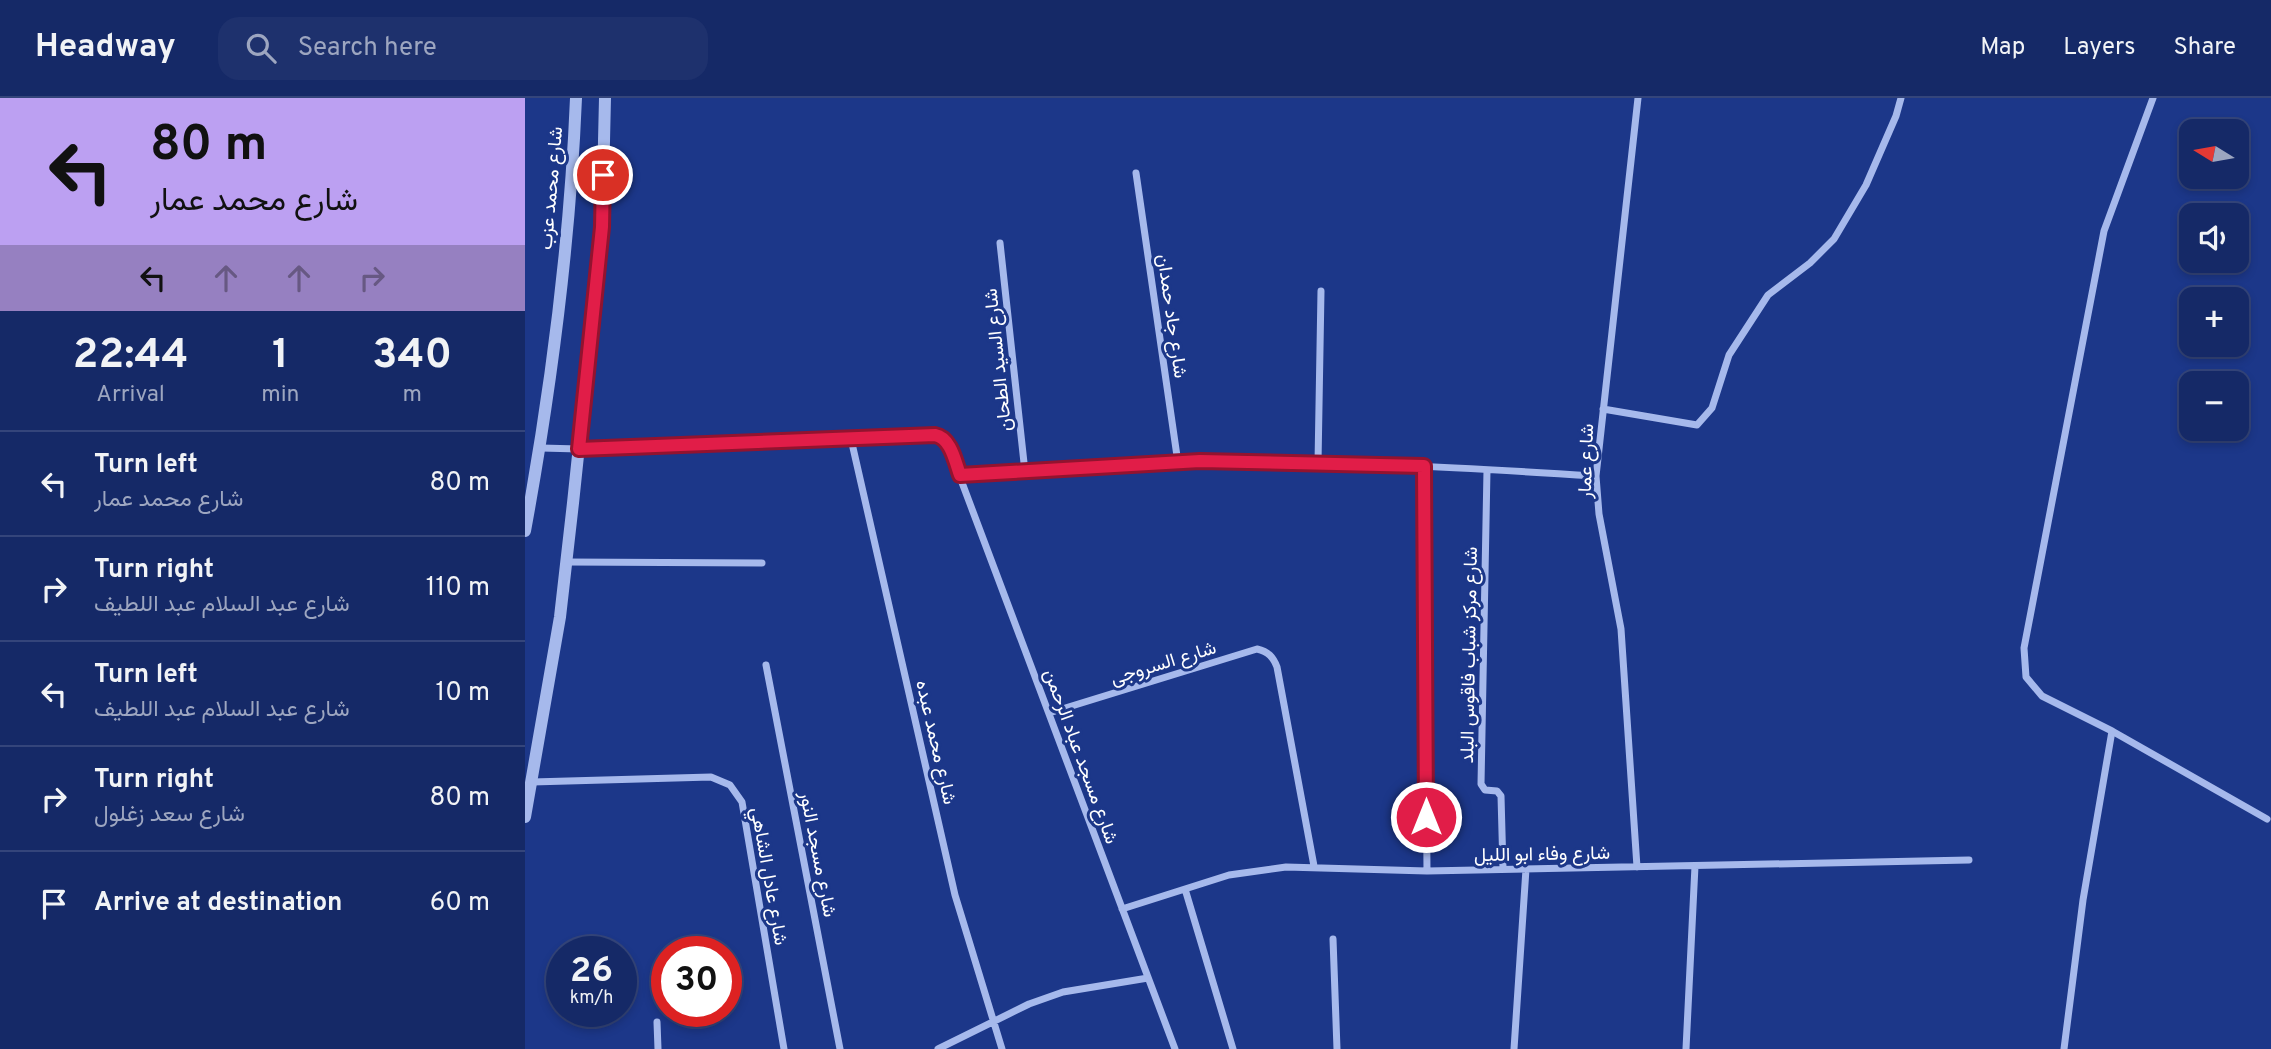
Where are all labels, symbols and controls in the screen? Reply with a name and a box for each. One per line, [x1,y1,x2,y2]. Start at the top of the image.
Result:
search box [218,17,708,80]
text: Headway [35,27,176,69]
icon: search [242,29,280,67]
text: Search here [298,32,437,65]
text: Map [1980,33,2025,63]
text: Layers [2063,33,2135,63]
text: Share [2173,33,2236,63]
text: 80 m [150,116,267,178]
north arrow [2179,119,2249,189]
map controls [2179,119,2249,441]
icon: left [35,126,126,217]
street label: شارع محمد عزب [535,126,569,251]
pin [573,145,633,205]
icon: arrive [584,156,622,194]
text: شارع محمد عمار [150,182,358,222]
button: sound [2179,203,2249,273]
street label: شارع جاد حمدان [1150,253,1192,380]
icon: left [134,259,172,297]
icon: ahead [207,259,245,297]
icon: ahead [280,259,318,297]
icon: right [353,259,391,297]
street label: شارع السيد الطحان [980,287,1018,432]
button: + [2179,287,2249,357]
text: 22:44 [73,330,188,383]
text: 1 [272,330,289,383]
text: 340 [372,330,452,383]
button: − [2179,371,2249,441]
text: Arrival [96,381,165,410]
text: min [261,381,300,410]
text: m [403,381,422,410]
street label: شارع عمار [1574,423,1600,500]
text: Turn left [94,449,198,482]
icon: left [35,465,73,503]
text: 80 m [430,467,490,500]
text: شارع محمد عمار [94,486,244,515]
street label: شارع مركز شباب فاقوس البلد [1456,547,1484,764]
text: Turn right [94,554,214,587]
icon: right [35,570,73,608]
text: 110 m [426,572,490,605]
text: شارع عبد السلام عبد اللطيف [94,591,350,620]
street label: شارع السروجى [1108,636,1219,691]
text: Turn left [94,659,198,692]
street label: شارع مسجد عباد الرحمن [1037,666,1123,847]
icon: left [35,675,73,713]
text: 10 m [435,677,490,710]
street label: شارع محمد عبده [909,678,961,807]
text: شارع عبد السلام عبد اللطيف [94,696,350,725]
text: Turn right [94,764,214,797]
icon: right [35,780,73,818]
position arrow [1389,780,1463,854]
text: 80 m [430,782,490,815]
street label: شارع مسجد النور [793,788,841,919]
text: شارع سعد زغلول [94,801,245,830]
street label: شارع عادل الشاهي [742,805,792,948]
street label: شارع وفاء ابو الليل [1474,842,1610,868]
icon: arrive [35,885,73,923]
text: Arrive at destination [94,887,342,920]
text: 60 m [430,887,490,920]
speed limit sign: 30 [651,936,742,1027]
text: 26 [570,950,613,994]
text: km/h [570,987,613,1010]

